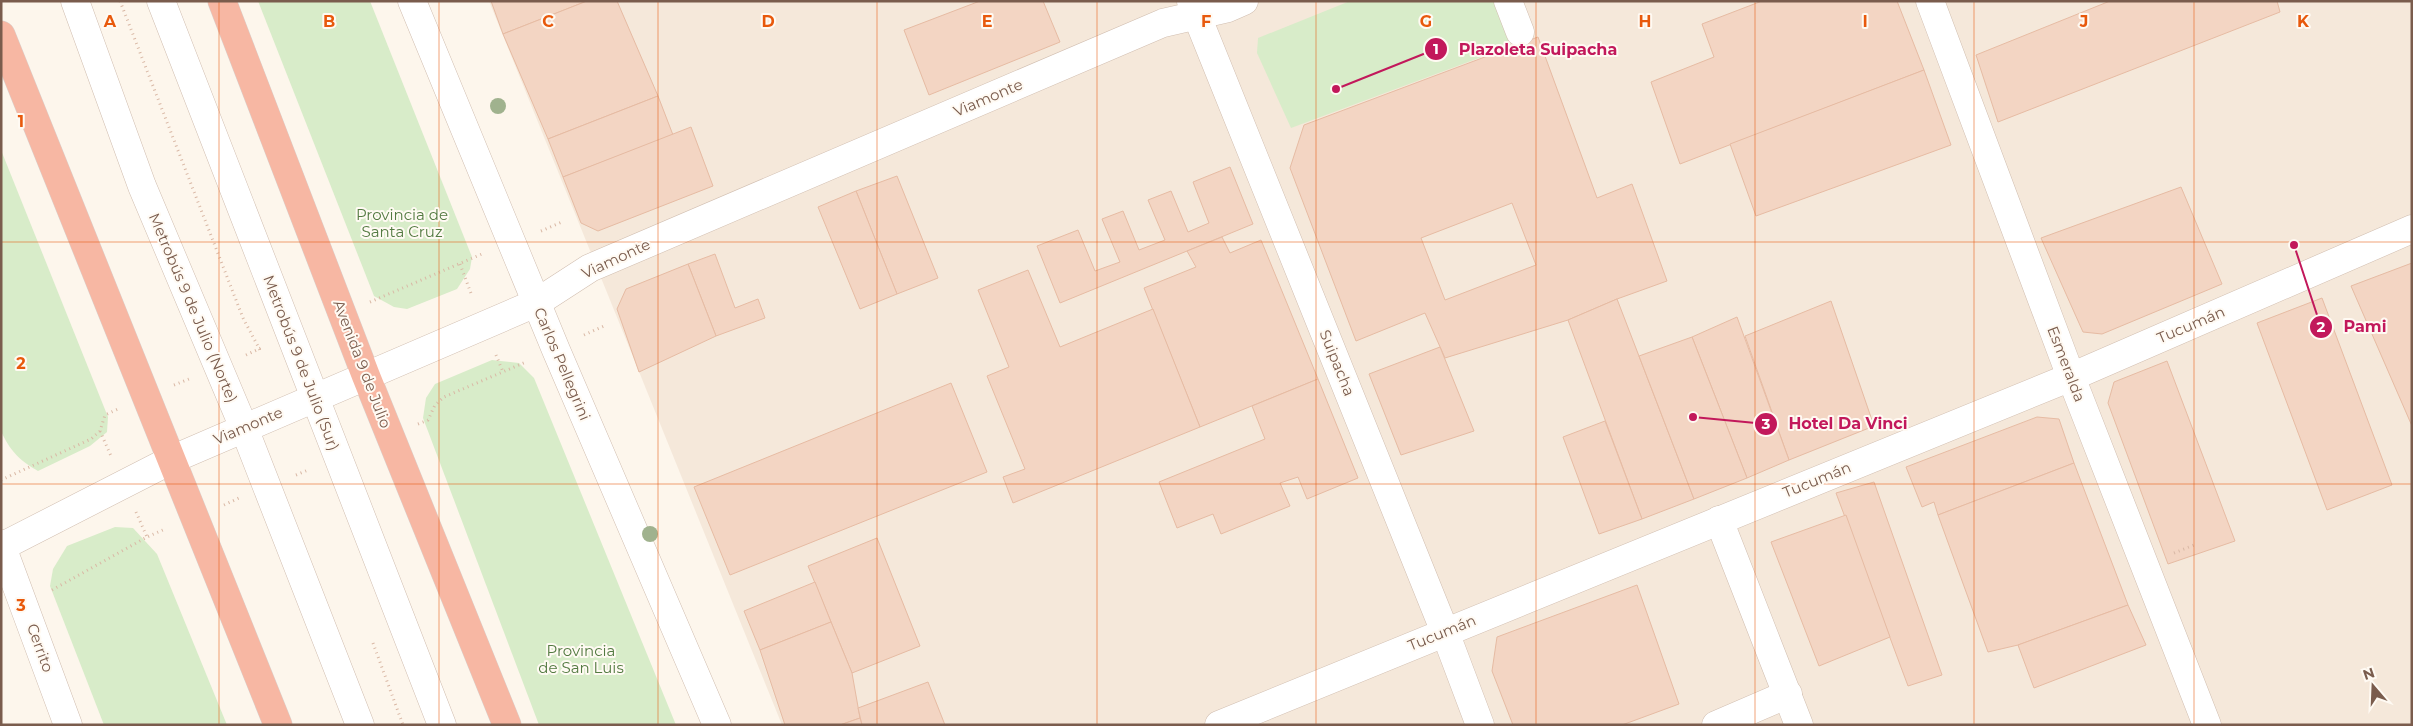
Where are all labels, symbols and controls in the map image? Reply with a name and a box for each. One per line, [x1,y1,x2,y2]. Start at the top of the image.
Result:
text: A [103,12,117,31]
text: B [323,12,335,31]
text: C [542,12,554,31]
text: D [761,12,775,31]
text: E [982,12,992,31]
text: F [1201,12,1211,31]
text: G [1420,12,1432,31]
text: H [1639,12,1651,31]
text: I [1862,12,1868,31]
text: J [2079,12,2088,31]
text: K [2297,12,2310,31]
callout: Plazoleta Suipacha [1423,34,1627,65]
text: 1 [1433,39,1439,58]
text: Plazoleta Suipacha [1459,40,1617,59]
street label: Viamonte [950,74,1025,121]
text: 1 [18,112,24,131]
park label: Provincia de Santa Cruz [356,205,448,241]
street label: Metrobús 9 de Julio (Norte) [145,210,242,405]
street label: Viamonte [579,234,653,283]
street label: Metrobús 9 de Julio (Sur) [259,272,344,453]
street label: Avenida 9 de Julio [329,297,396,431]
street label: Tucumán [2154,302,2228,347]
street label: Carlos Pellegrini [530,304,595,423]
callout: Pami [2309,311,2397,342]
text: 2 [2317,317,2326,336]
text: Pami [2344,317,2386,336]
street label: Esmeralda [2043,323,2090,404]
street label: Suipacha [1316,327,1359,399]
text: 2 [16,354,26,373]
street label: Viamonte [210,402,285,449]
callout: Hotel Da Vinci [1754,408,1918,439]
text: 3 [1761,414,1771,433]
text: Hotel Da Vinci [1788,414,1908,433]
street label: Tucumán [1780,457,1854,502]
text: 3 [15,596,26,615]
street label: Tucumán [1405,610,1479,655]
street label: Cerrito [23,621,58,675]
park label: Provincia de San Luis [538,641,624,677]
north arrow [2348,661,2398,711]
text: N [2360,663,2377,684]

